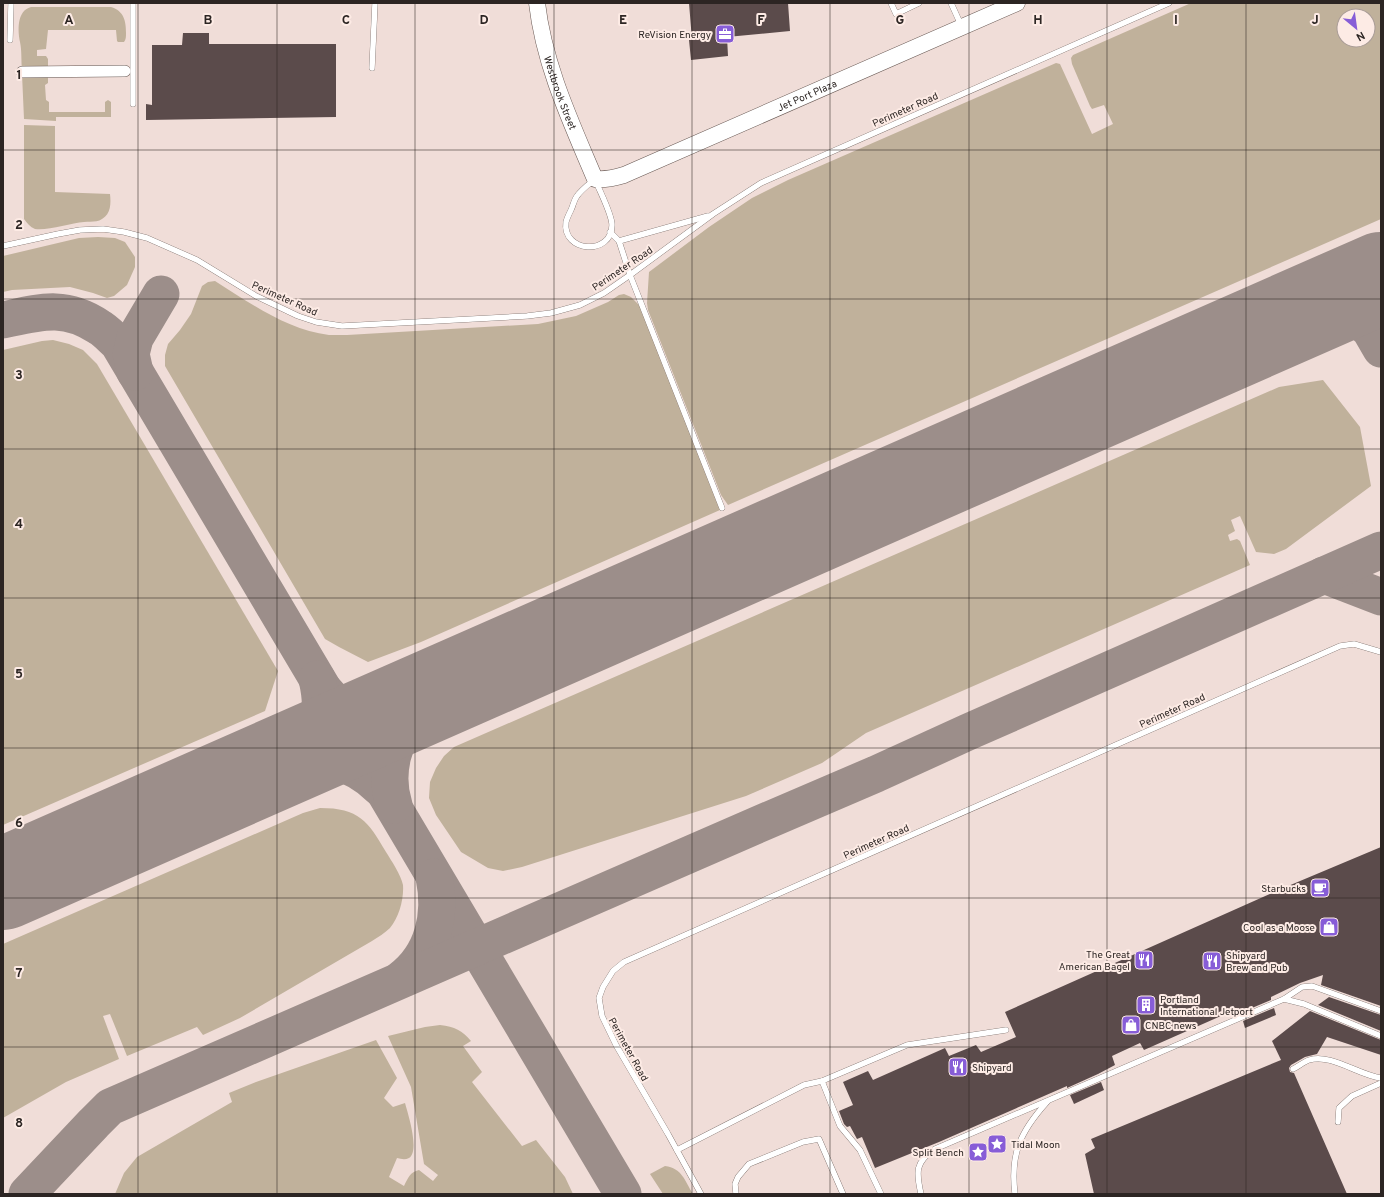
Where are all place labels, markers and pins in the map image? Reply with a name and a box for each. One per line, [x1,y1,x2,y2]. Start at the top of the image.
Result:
office icon: ReVision Energy [714,23,736,45]
place label: ReVision Energy [638,29,711,42]
cafe icon: Starbucks [1309,877,1331,899]
place label: Starbucks [1261,883,1306,896]
shop icon: Cool as a Moose [1318,916,1340,938]
place label: Cool as a Moose [1243,922,1315,935]
place label: The Great American Bagel [1059,949,1130,974]
restaurant icon: The Great American Bagel [1133,949,1155,971]
restaurant icon: Shipyard Brew and Pub [1201,950,1223,972]
place label: Shipyard Brew and Pub [1226,950,1288,975]
building icon: Portland International Jetport [1135,994,1157,1016]
place label: Portland International Jetport [1160,994,1253,1019]
shop icon: CNBC news [1120,1014,1142,1036]
place label: CNBC news [1145,1020,1197,1033]
restaurant icon: Shipyard [947,1056,969,1078]
place label: Shipyard [972,1062,1012,1075]
place icon: Tidal Moon [986,1133,1008,1155]
place label: Tidal Moon [1011,1139,1060,1152]
place icon: Split Bench [967,1141,989,1163]
place label: Split Bench [913,1147,964,1160]

